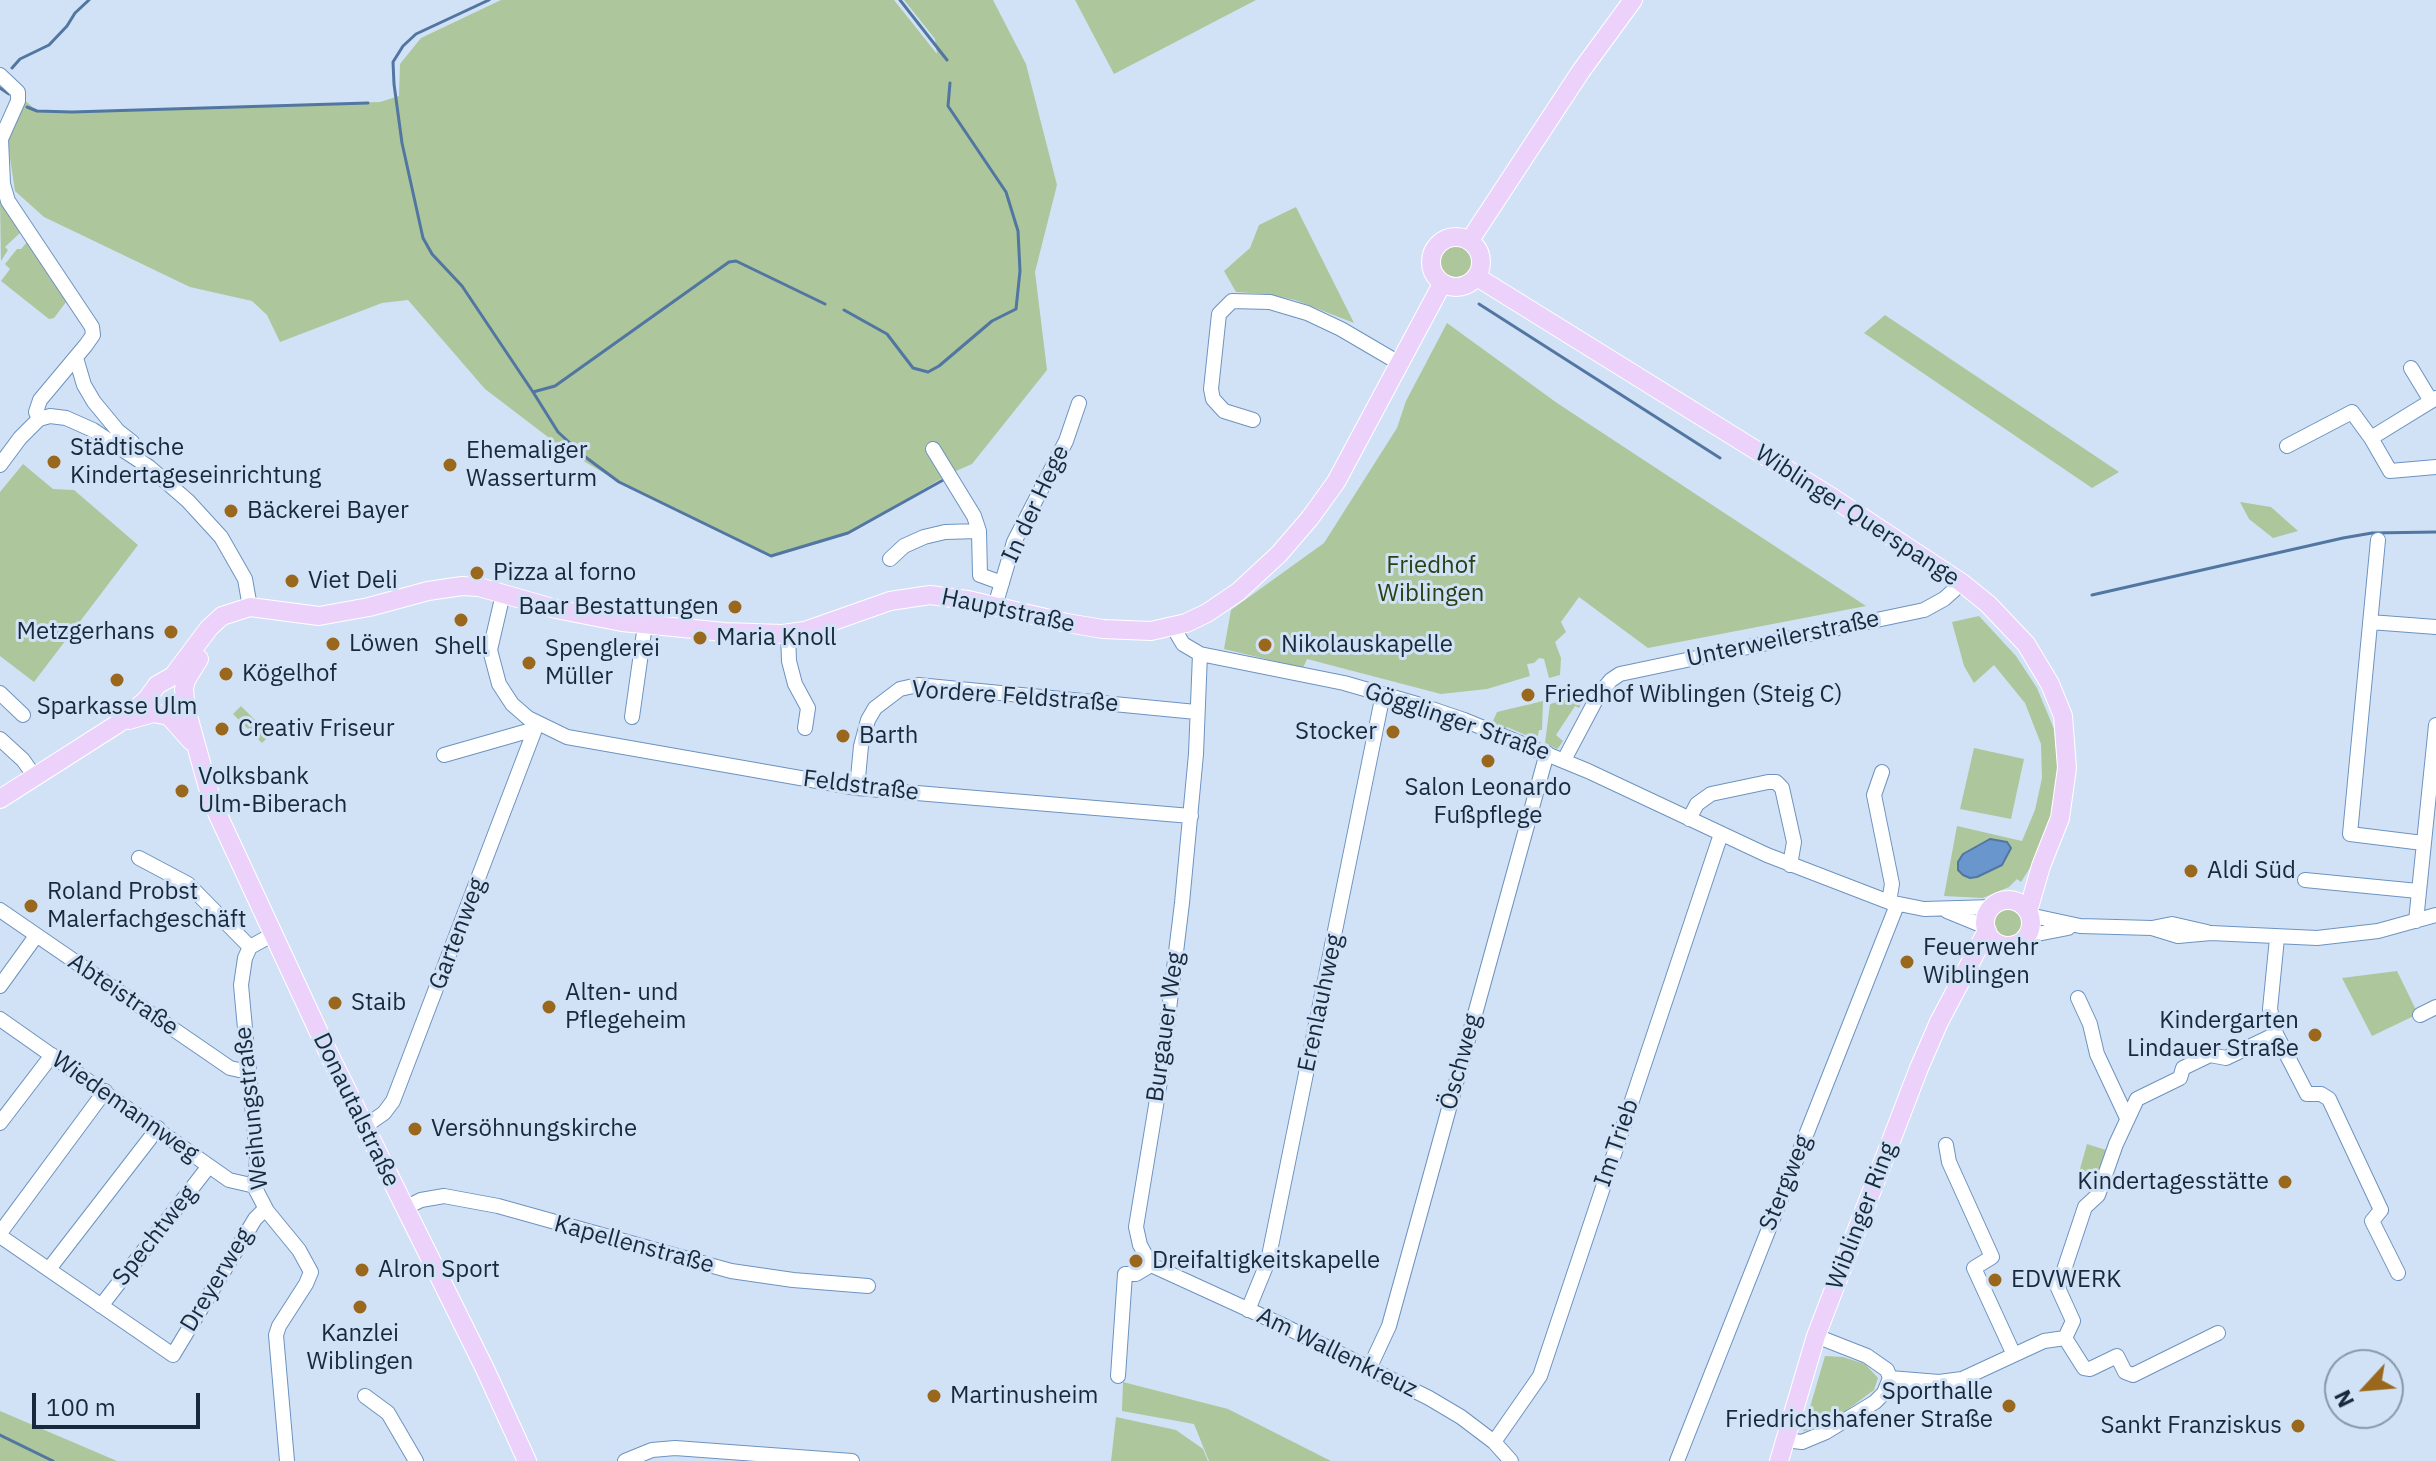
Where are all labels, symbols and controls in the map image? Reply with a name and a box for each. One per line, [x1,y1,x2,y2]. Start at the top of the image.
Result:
place label: Städtische Kindertageseinrichtung [70,434,321,490]
place label: Ehemaliger Wasserturm [466,437,597,493]
street label: Wiblinger Querspange [1749,439,1965,593]
street label: In der Hege [996,441,1076,567]
marker: Städtische Kindertageseinrichtung [45,453,63,471]
marker: Ehemaliger Wasserturm [441,456,459,474]
place label: Bäckerei Bayer [247,497,409,525]
marker: Bäckerei Bayer [222,502,240,520]
park label: Friedhof Wiblingen [1378,552,1484,608]
place label: Pizza al forno [493,559,636,587]
marker: Pizza al forno [468,564,486,582]
place label: Viet Deli [308,567,398,595]
marker: Viet Deli [283,572,301,590]
street label: Hauptstraße [939,583,1077,639]
place label: Baar Bestattungen [518,593,719,621]
marker: Baar Bestattungen [726,598,744,616]
street label: Unterweilerstraße [1684,605,1882,673]
marker: Shell [452,611,470,629]
place label: Metzgerhans [16,618,155,646]
marker: Metzgerhans [162,623,180,641]
place label: Maria Knoll [716,624,837,652]
marker: Maria Knoll [691,629,709,647]
place label: Löwen [349,630,419,658]
place label: Nikolauskapelle [1281,631,1453,659]
place label: Shell [434,633,488,661]
marker: Löwen [324,635,342,653]
place label: Spenglerei Müller [545,635,660,691]
marker: Nikolauskapelle [1256,636,1274,654]
marker: Spenglerei Müller [520,654,538,672]
place label: Kögelhof [242,660,337,688]
marker: Kögelhof [217,665,235,683]
marker: Sparkasse Ulm [108,671,126,689]
street label: Vordere Feldstraße [911,675,1119,719]
street label: Gögglinger Straße [1360,677,1554,767]
place label: Friedhof Wiblingen (Steig C) [1544,681,1842,709]
marker: Friedhof Wiblingen (Steig C) [1519,686,1537,704]
place label: Sparkasse Ulm [37,693,197,721]
place label: Creativ Friseur [238,715,395,743]
place label: Stocker [1295,718,1377,746]
marker: Creativ Friseur [213,720,231,738]
place label: Barth [859,722,918,750]
marker: Stocker [1384,723,1402,741]
marker: Barth [834,727,852,745]
marker: Salon Leonardo Fußpflege [1479,752,1497,770]
place label: Volksbank Ulm-Biberach [198,763,347,819]
street label: Feldstraße [801,765,921,807]
place label: Salon Leonardo Fußpflege [1405,774,1571,830]
marker: Volksbank Ulm-Biberach [173,782,191,800]
place label: Aldi Süd [2207,857,2296,885]
marker: Aldi Süd [2182,862,2200,880]
street label: Gartenweg [423,874,493,994]
place label: Roland Probst Malerfachgeschäft [47,878,246,934]
marker: Roland Probst Malerfachgeschäft [22,897,40,915]
street label: Erenlauhweg [1292,931,1350,1075]
place label: Feuerwehr Wiblingen [1923,934,2039,990]
street label: Abteistraße [62,948,184,1042]
street label: Burgauer Weg [1141,950,1191,1104]
marker: Feuerwehr Wiblingen [1898,953,1916,971]
place label: Alten- und Pflegeheim [565,979,686,1035]
place label: Staib [351,989,406,1017]
marker: Staib [326,994,344,1012]
marker: Alten- und Pflegeheim [540,998,558,1016]
place label: Kindergarten Lindauer Straße [2127,1007,2299,1063]
street label: Öschweg [1434,1011,1488,1113]
street label: Weihungstraße [229,1025,275,1191]
marker: Kindergarten Lindauer Straße [2306,1026,2324,1044]
street label: Donautalstraße [306,1028,406,1192]
street label: Wiedemannweg [46,1046,204,1168]
street label: Im Trieb [1589,1095,1645,1191]
place label: Versöhnungskirche [431,1115,637,1143]
marker: Versöhnungskirche [406,1120,424,1138]
street label: Stergweg [1754,1131,1818,1235]
street label: Wiblinger Ring [1821,1138,1903,1294]
place label: Kindertagesstätte [2077,1168,2269,1196]
marker: Kindertagesstätte [2276,1173,2294,1191]
street label: Spechtweg [107,1180,203,1292]
street label: Kapellenstraße [551,1210,717,1280]
street label: Dreyerweg [175,1223,259,1337]
place label: Dreifaltigkeitskapelle [1152,1247,1380,1275]
marker: Dreifaltigkeitskapelle [1127,1252,1145,1270]
place label: Alron Sport [378,1256,500,1284]
marker: Alron Sport [353,1261,371,1279]
place label: EDVWERK [2011,1266,2121,1294]
marker: EDVWERK [1986,1271,2004,1289]
marker: Kanzlei Wiblingen [351,1298,369,1316]
street label: Am Wallenkreuz [1252,1302,1422,1404]
place label: Kanzlei Wiblingen [307,1320,413,1376]
north arrow [2324,1349,2404,1429]
scale bar [36,1377,204,1427]
place label: Sporthalle Friedrichshafener Straße [1725,1378,1993,1434]
place label: Martinusheim [950,1382,1098,1410]
text: N [2327,1385,2360,1412]
marker: Martinusheim [925,1387,943,1405]
text: 100 m [46,1391,116,1423]
marker: Sporthalle Friedrichshafener Straße [2000,1397,2018,1415]
place label: Sankt Franziskus [2100,1412,2282,1440]
marker: Sankt Franziskus [2289,1417,2307,1435]

